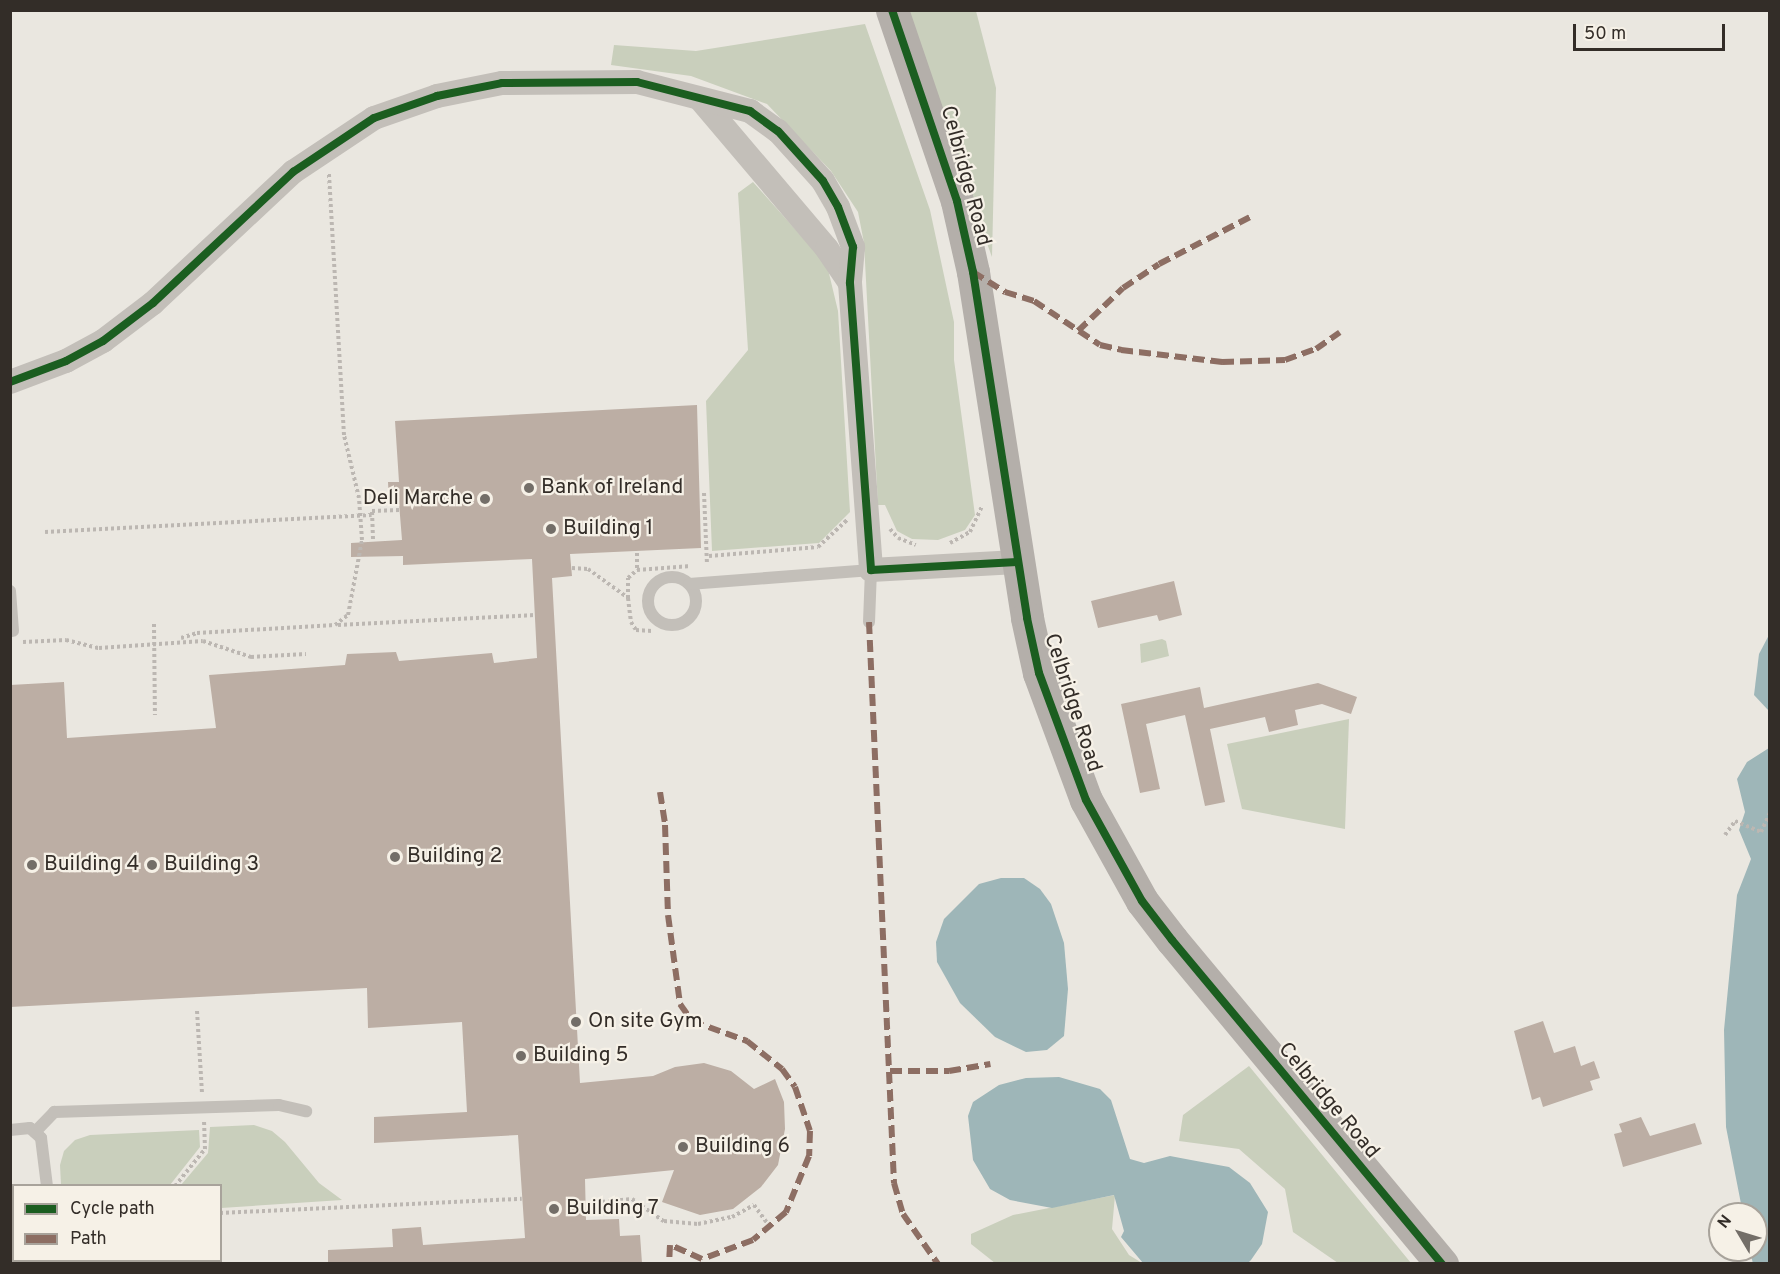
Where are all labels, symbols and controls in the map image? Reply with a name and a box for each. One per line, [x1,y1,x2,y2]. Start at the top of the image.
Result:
scale bar [1576,12,1728,50]
text: 50 m [1584,23,1626,46]
street label: Celbridge Road [934,103,996,249]
place label: Bank of Ireland [541,475,683,501]
marker: Bank of Ireland [522,481,536,495]
place label: Deli Marche [363,486,473,512]
marker: Deli Marche [478,492,492,506]
place label: Building 1 [563,516,653,542]
marker: Building 1 [544,522,558,536]
street label: Celbridge Road [1038,631,1106,775]
place label: Building 2 [407,844,502,870]
marker: Building 2 [388,850,402,864]
place label: Building 4 [44,852,140,878]
place label: Building 3 [164,852,259,878]
marker: Building 4 [25,858,39,872]
marker: Building 3 [145,858,159,872]
place label: On site Gym [588,1009,702,1035]
marker: On site Gym [569,1015,583,1029]
street label: Celbridge Road [1272,1038,1384,1164]
place label: Building 5 [533,1043,629,1069]
marker: Building 5 [514,1049,528,1063]
place label: Building 6 [695,1134,790,1160]
marker: Building 6 [676,1140,690,1154]
legend [12,1184,222,1262]
place label: Building 7 [566,1196,659,1222]
text: Cycle path [70,1198,155,1221]
marker: Building 7 [547,1202,561,1216]
north arrow [1708,1202,1768,1262]
text: N [1714,1211,1737,1233]
text: Path [70,1228,107,1251]

